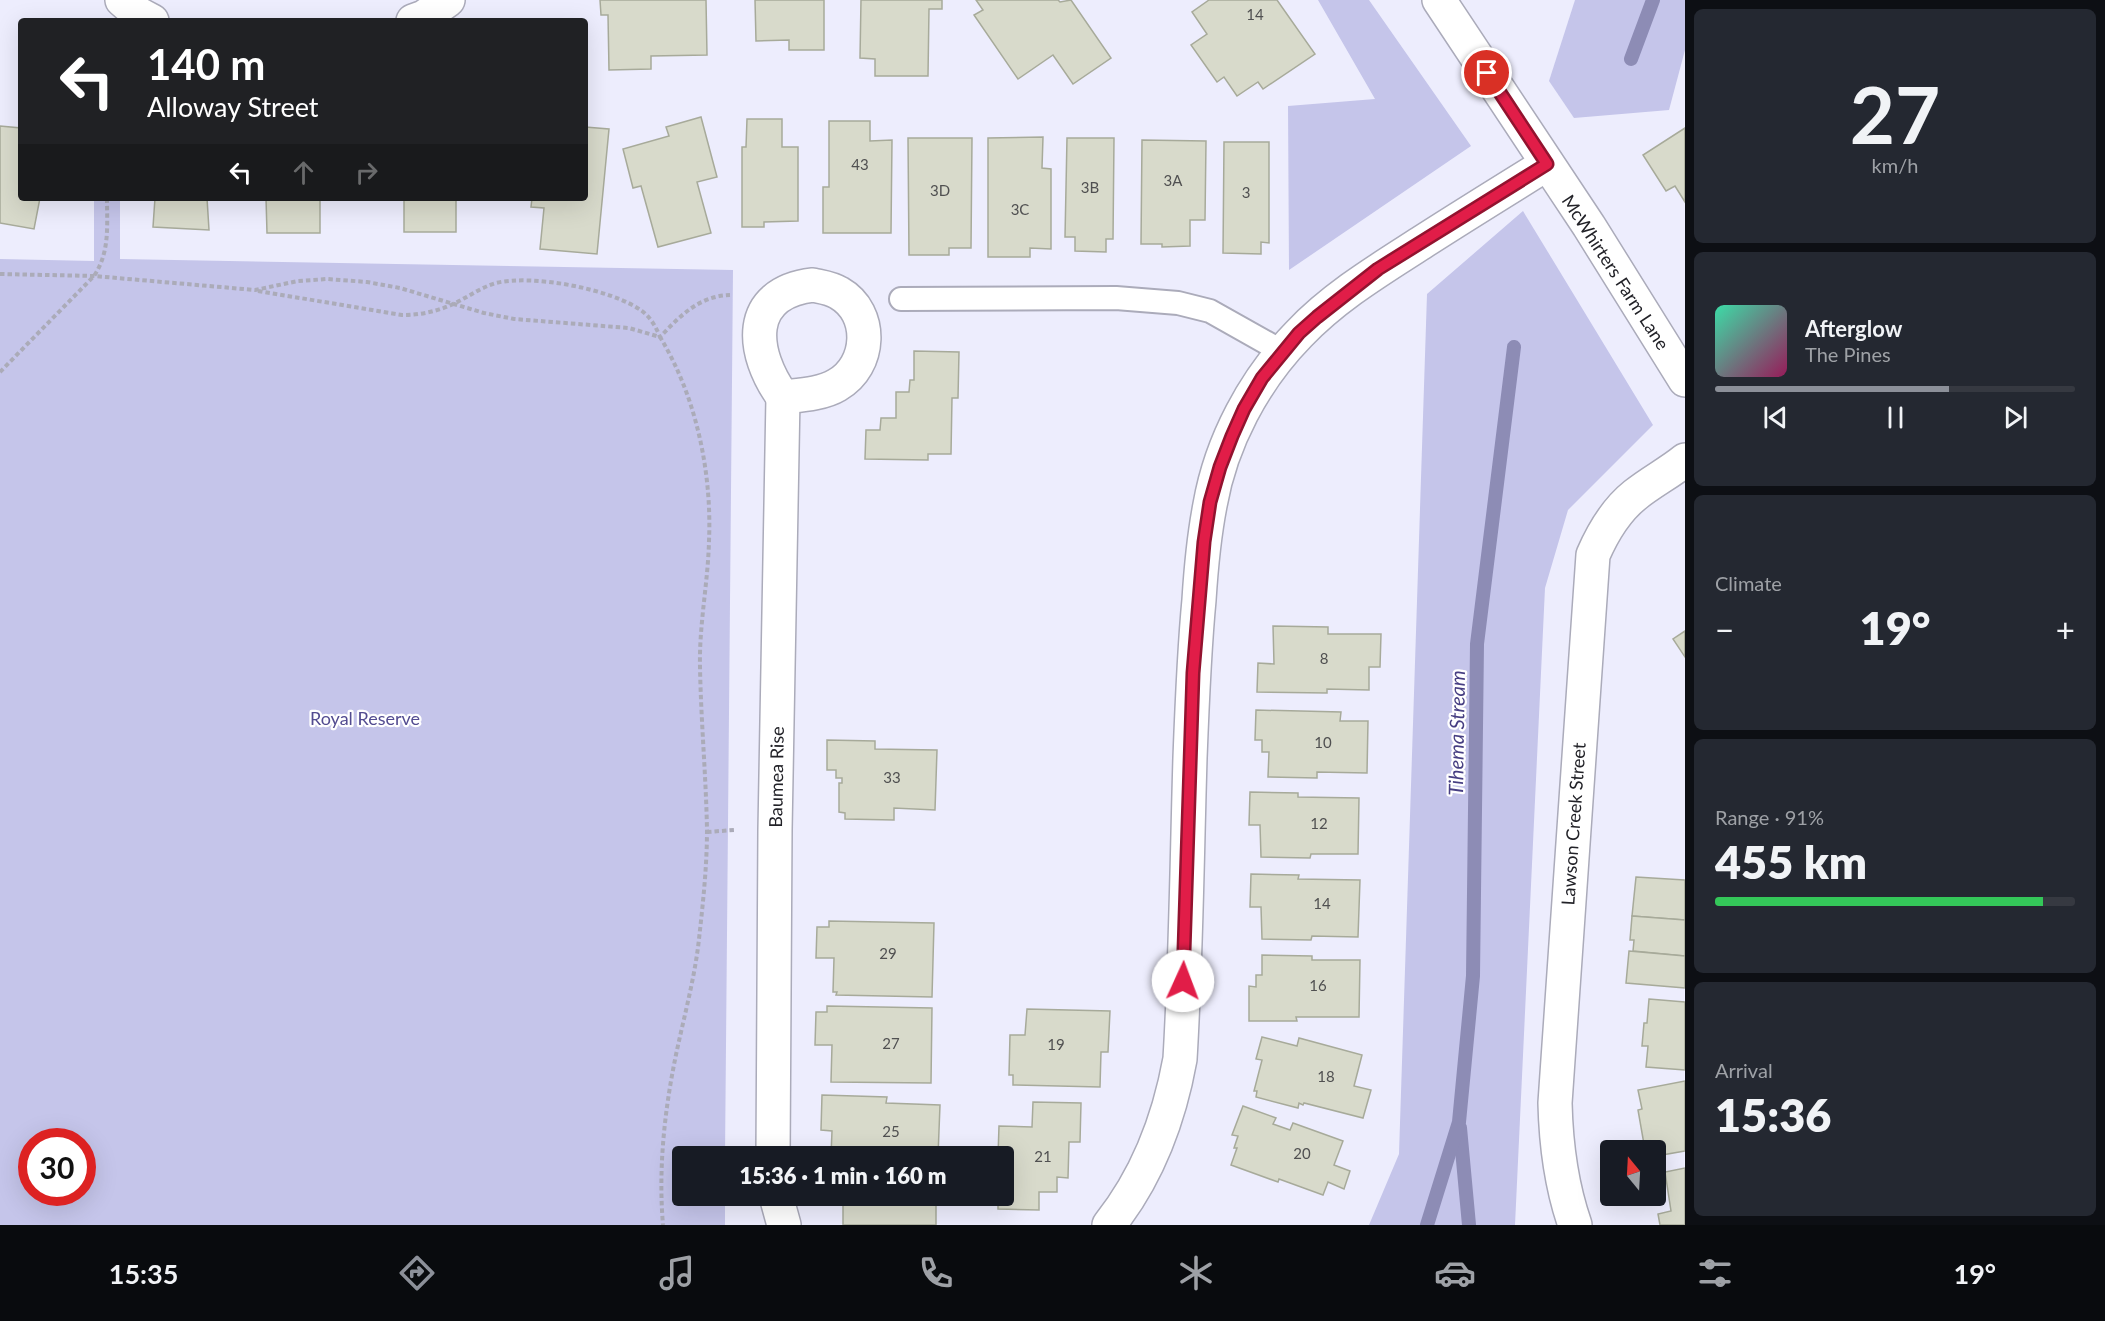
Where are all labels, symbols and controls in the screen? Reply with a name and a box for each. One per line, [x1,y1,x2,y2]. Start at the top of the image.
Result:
house number: 14 [1246,5,1264,23]
text: 140 m [147,39,265,89]
icon: left [48,42,126,120]
pin [1461,47,1512,98]
icon: arrive [1470,56,1503,89]
text: 27 [1850,67,1940,161]
text: Alloway Street [147,90,318,123]
text: km/h [1872,153,1918,177]
house number: 43 [851,155,869,173]
icon: left [224,156,257,189]
icon: ahead [287,156,320,189]
icon: right [350,156,383,189]
house number: 3A [1164,171,1183,189]
house number: 3B [1081,178,1099,196]
house number: 3D [930,181,950,199]
house number: 3 [1242,183,1250,201]
street label: McWhirters Farm Lane [1558,190,1674,354]
house number: 3C [1011,200,1029,218]
text: Afterglow [1805,315,1902,342]
text: The Pines [1805,342,1891,366]
icon: previous [1759,401,1792,434]
icon: pause [1879,401,1912,434]
icon: next [1999,401,2032,434]
text: Climate [1715,571,1782,595]
text: 19° [1860,601,1930,655]
text: − [1715,609,1734,649]
text: + [2056,609,2075,649]
house number: 8 [1320,649,1328,667]
water label: Tihema Stream [1443,670,1469,796]
park label: Royal Reserve [310,707,420,729]
street label: Baumea Rise [764,726,788,828]
house number: 10 [1314,733,1332,751]
street label: Lawson Creek Street [1556,741,1590,906]
house number: 33 [883,768,901,786]
text: Range · 91% [1715,805,1824,829]
house number: 12 [1310,814,1328,832]
text: 455 km [1715,835,1867,889]
house number: 14 [1313,894,1331,912]
house number: 29 [879,944,897,962]
position arrow [1151,949,1215,1013]
house number: 16 [1309,976,1327,994]
house number: 27 [882,1034,900,1052]
house number: 19 [1047,1035,1065,1053]
text: Arrival [1715,1058,1773,1082]
house number: 18 [1317,1067,1335,1085]
text: 15:36 [1715,1088,1831,1142]
house number: 25 [882,1122,900,1140]
speed limit sign: 30 [18,1128,96,1206]
north arrow [1600,1140,1666,1206]
map controls [1600,1140,1666,1206]
house number: 20 [1293,1144,1311,1162]
house number: 21 [1034,1147,1052,1165]
text: 15:36 · 1 min · 160 m [740,1162,946,1189]
icon: directions [396,1252,438,1294]
icon: music [656,1252,698,1294]
icon: phone [915,1252,957,1294]
icon: climate [1175,1252,1217,1294]
icon: car [1434,1252,1476,1294]
icon: filters [1694,1252,1736,1294]
text: 15:35 [109,1257,178,1290]
text: 19° [1954,1257,1996,1290]

